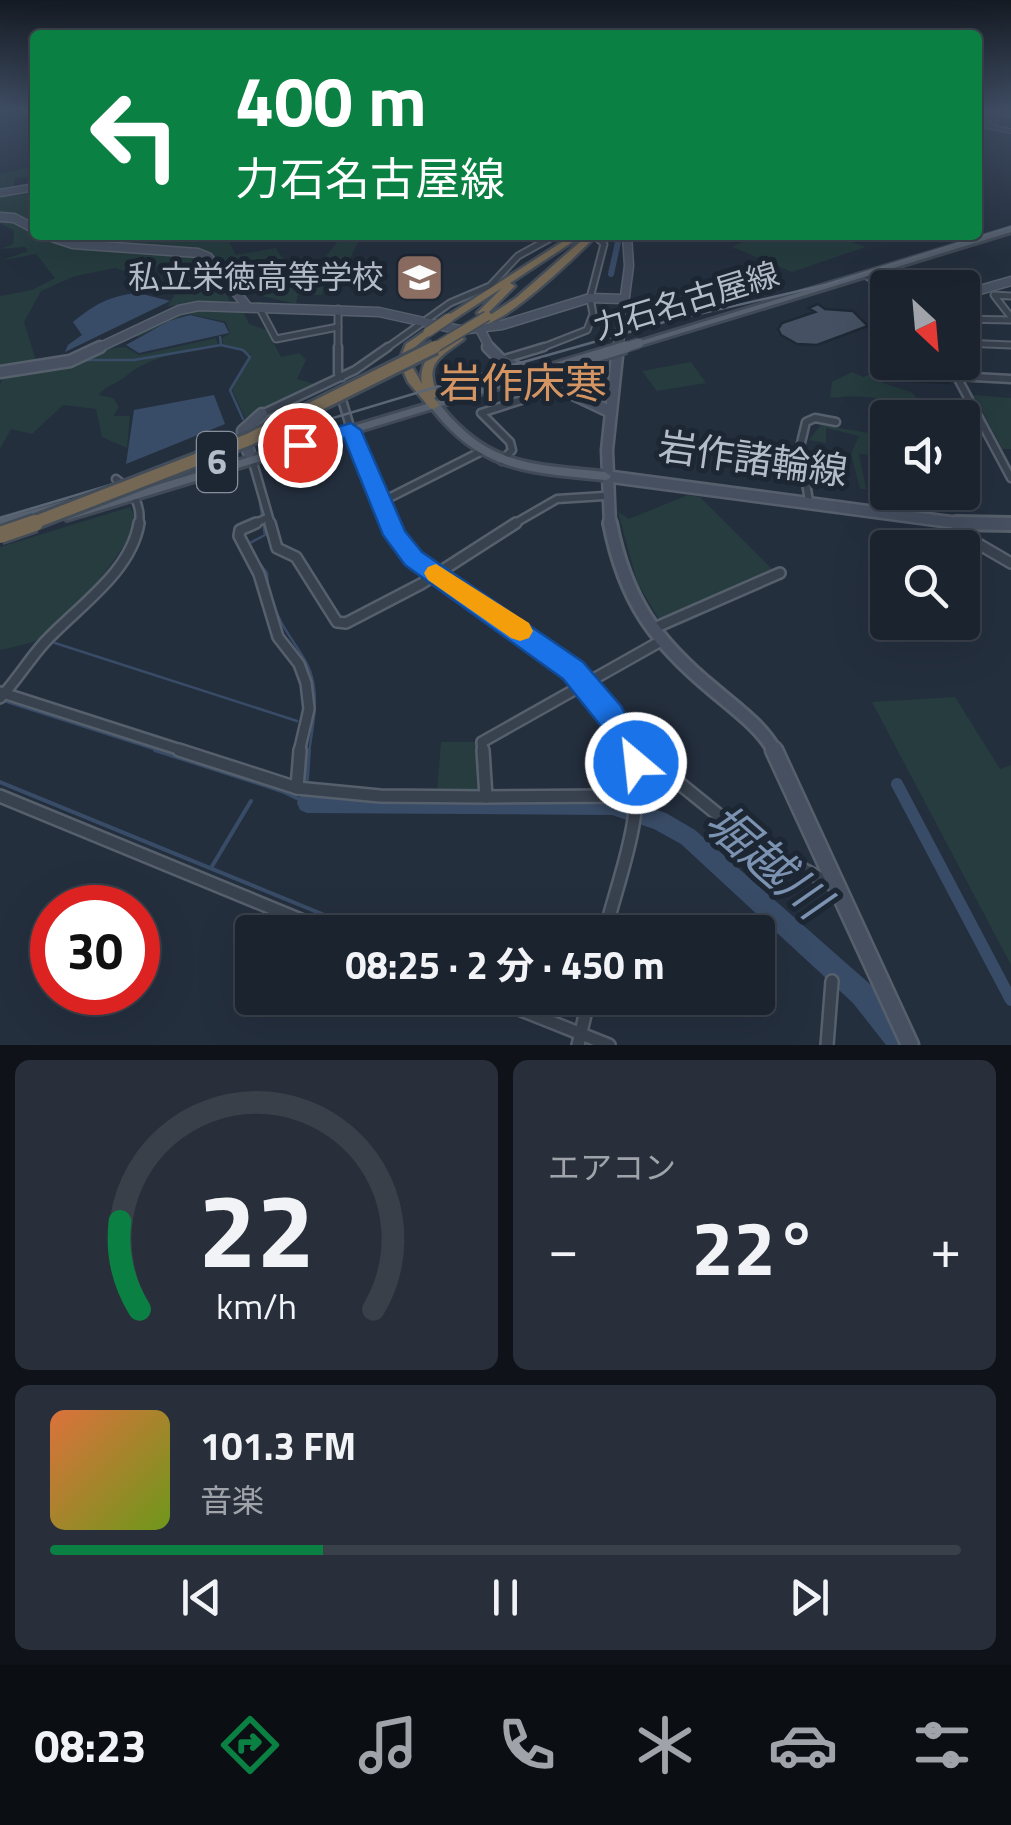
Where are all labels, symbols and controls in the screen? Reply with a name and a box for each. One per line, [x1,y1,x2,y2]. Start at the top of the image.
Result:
text: 400 m [235,47,427,153]
icon: left [70,70,200,200]
text: 力石名古屋線 [235,144,505,212]
street label: 力石名古屋線 [587,249,785,351]
school or university icon: 私立栄徳高等学校 [393,251,445,303]
place label: 私立栄徳高等学校 [128,252,384,300]
north arrow [870,270,980,380]
map controls [870,270,980,640]
district label: 岩作床寒 [439,350,607,414]
button: sound [870,400,980,510]
pin [258,403,343,488]
street label: 岩作諸輪線 [655,416,851,500]
icon: arrive [273,418,328,473]
road number: 6 [197,432,237,492]
button: search [870,530,980,640]
position arrow [584,711,688,815]
water label: 堀越川 [689,786,849,939]
speed limit sign: 30 [30,885,160,1015]
text: 08:25 · 2 分 · 450 m [345,936,665,994]
text: エアコン [548,1143,676,1191]
text: 22 [198,1149,315,1307]
text: 22° [691,1190,818,1304]
text: − [548,1206,579,1289]
text: + [930,1206,961,1289]
text: km/h [216,1278,297,1333]
text: 101.3 FM [200,1417,356,1475]
text: 音楽 [200,1476,264,1524]
icon: previous [174,1570,229,1625]
icon: pause [478,1570,533,1625]
icon: next [782,1570,837,1625]
icon: directions [215,1710,285,1780]
icon: music [353,1710,423,1780]
icon: phone [492,1710,562,1780]
icon: climate [630,1710,700,1780]
icon: car [768,1710,838,1780]
icon: filters [907,1710,977,1780]
text: 08:23 [34,1711,147,1779]

